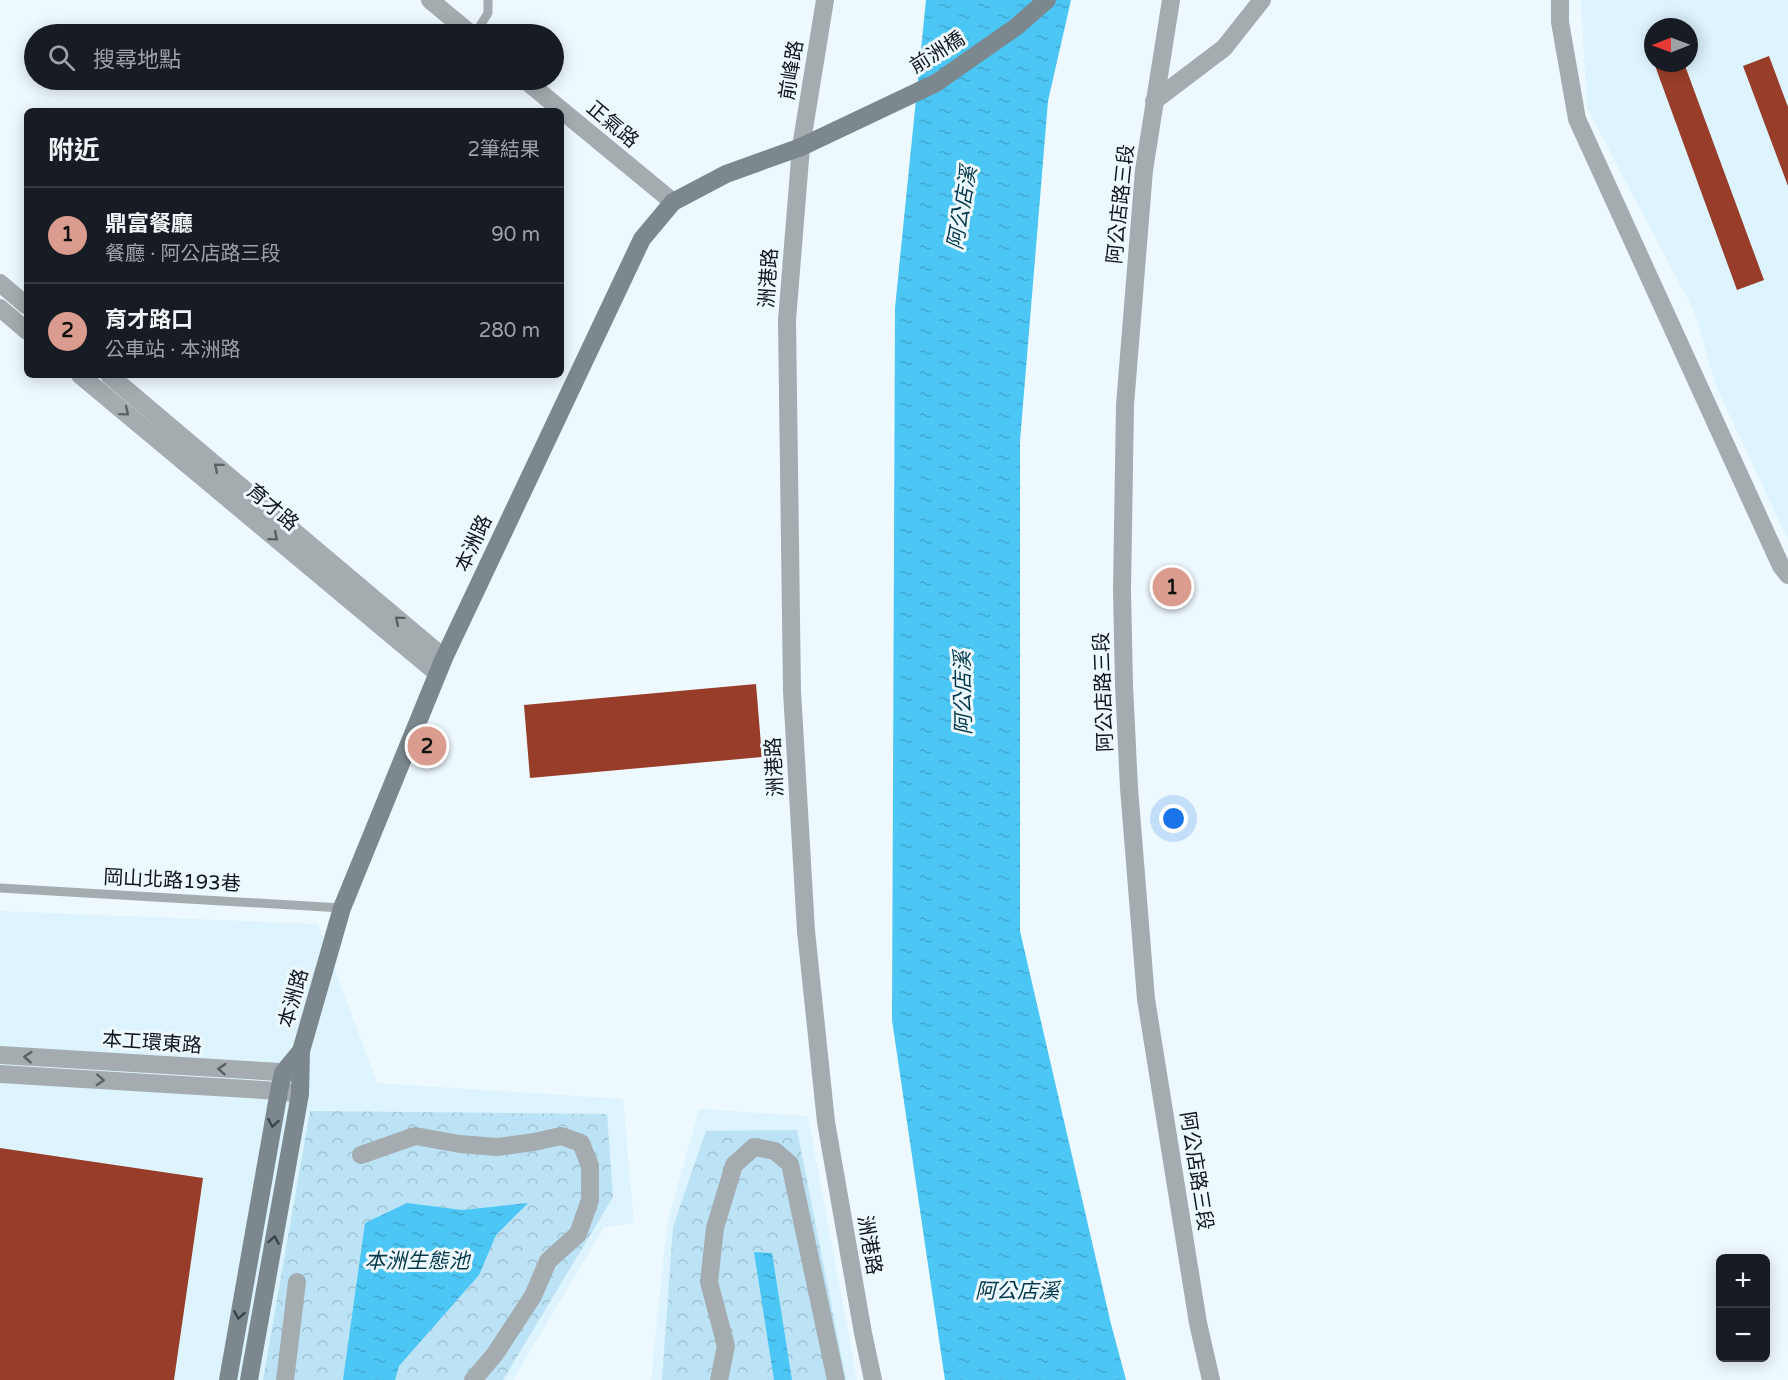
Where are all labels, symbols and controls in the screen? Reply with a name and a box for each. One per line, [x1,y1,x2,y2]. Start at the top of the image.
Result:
north arrow [1644,18,1698,72]
search box [24,24,564,90]
street label: 前洲橋 [906,27,969,79]
street label: 前峰路 [775,39,809,102]
icon: search [45,41,78,74]
text: 搜尋地點 [93,47,181,73]
street label: 正氣路 [582,96,643,153]
text: 附近 [48,135,100,166]
text: 2筆結果 [467,138,540,162]
street label: 阿公店路三段 [1103,143,1139,265]
water label: 阿公店溪 [943,162,983,252]
text: 鼎富餐廳 [105,211,193,237]
text: 1 [61,223,74,247]
text: 90 m [491,223,540,247]
text: 餐廳 · 阿公店路三段 [105,242,281,266]
street label: 洲港路 [755,247,783,309]
text: 育才路口 [105,307,193,333]
text: 2 [61,319,74,343]
text: 280 m [479,319,540,343]
text: 公車站 · 本洲路 [105,338,241,362]
one-way arrow [118,405,129,416]
one-way arrow [214,463,225,474]
street label: 育才路 [242,479,303,536]
street label: 本洲路 [450,511,497,576]
one-way arrow [267,530,278,541]
pin: 1 [1152,564,1192,610]
one-way arrow [395,616,406,627]
street label: 阿公店路三段 [1090,632,1118,752]
water label: 阿公店溪 [950,648,977,735]
pin: 2 [408,724,446,768]
street label: 洲港路 [761,736,789,798]
your location [1159,804,1188,833]
street label: 岡山北路193巷 [103,865,241,897]
street label: 本洲路 [274,966,314,1030]
street label: 本工環東路 [101,1028,203,1058]
one-way arrow [23,1051,32,1064]
one-way arrow [218,1063,227,1076]
one-way arrow [96,1073,105,1086]
street label: 阿公店路三段 [1175,1110,1217,1232]
one-way arrow [268,1118,280,1127]
street label: 洲港路 [852,1214,886,1277]
one-way arrow [267,1235,280,1245]
water label: 本洲生態池 [365,1249,471,1274]
map controls [1716,1254,1770,1362]
button: + [1716,1254,1770,1308]
water label: 阿公店溪 [975,1279,1062,1304]
button: − [1716,1308,1770,1362]
one-way arrow [233,1309,246,1319]

